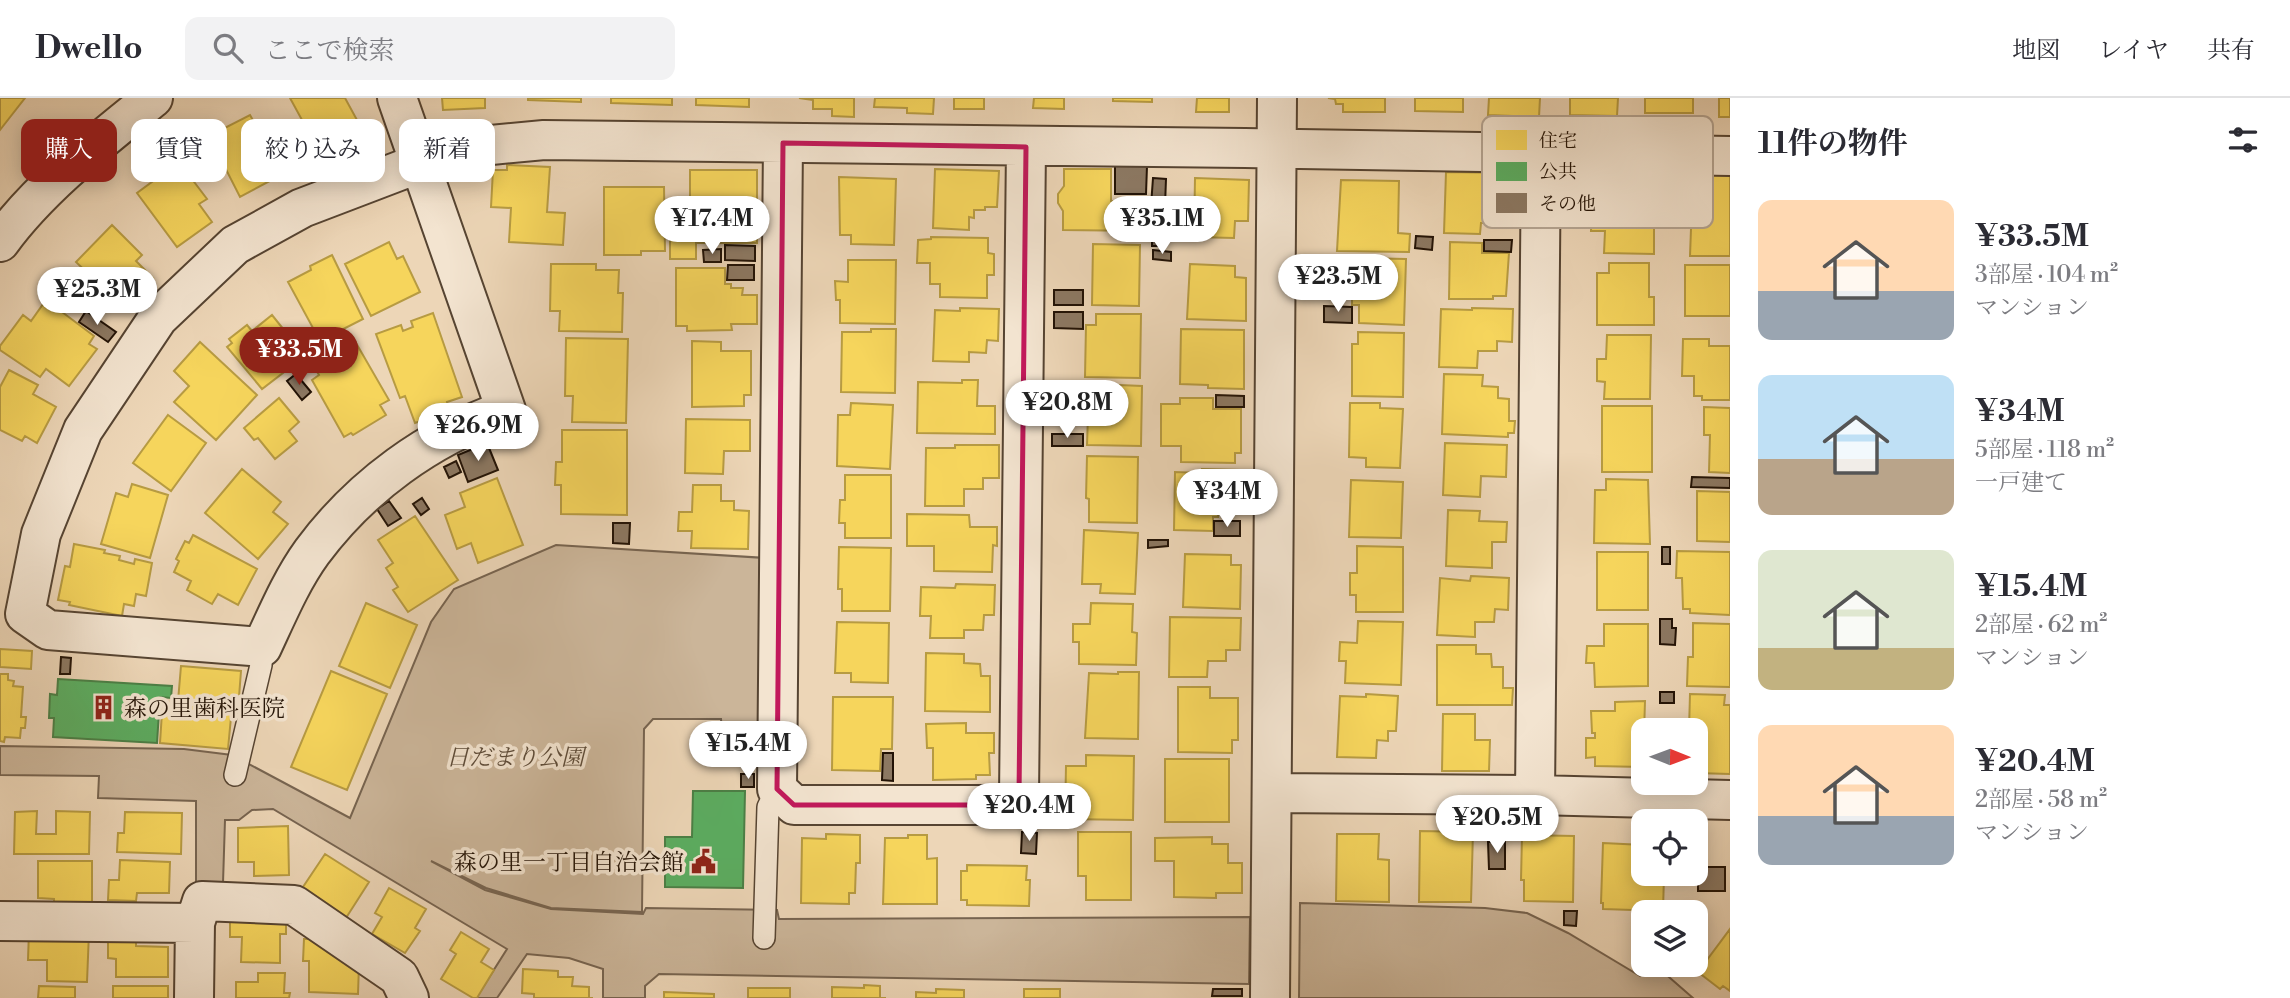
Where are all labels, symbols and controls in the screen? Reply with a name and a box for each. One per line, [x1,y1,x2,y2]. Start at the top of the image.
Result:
search box [185,17,675,80]
text: Dwello [35,28,143,69]
icon: search [209,29,247,67]
text: ここで検索 [265,35,395,67]
text: 地図 [2012,36,2060,66]
text: レイヤ [2098,36,2169,66]
text: 共有 [2207,36,2255,66]
legend [1482,116,1713,228]
chip: 購入 [21,119,117,182]
chip: 賃貸 [131,119,227,182]
chip: 絞り込み [241,119,385,182]
chip: 新着 [399,119,495,182]
icon: filters [2224,121,2262,159]
text: 11件の物件 [1758,125,1908,163]
text: 住宅 [1539,129,1577,153]
text: 公共 [1539,160,1577,184]
text: その他 [1539,192,1596,216]
pin: ¥17.4M [655,197,769,256]
pin: ¥35.1M [1105,197,1219,256]
text: ¥17.4M [671,205,753,233]
text: ¥35.1M [1120,205,1204,233]
text: ¥33.5M [1975,218,2089,256]
icon: home [1814,228,1898,312]
pin: ¥23.5M [1281,254,1395,314]
text: 3部屋 · 104 m² [1975,261,2118,289]
text: ¥23.5M [1294,263,1382,291]
pin: ¥25.3M [40,268,154,327]
text: ¥25.3M [53,276,141,304]
text: マンション [1975,294,2089,322]
pin: ¥33.5M [242,328,356,387]
text: ¥33.5M [255,336,343,364]
pin: ¥20.8M [1010,380,1124,440]
text: ¥20.8M [1022,389,1113,417]
text: ¥34M [1975,393,2064,431]
icon: home [1814,403,1898,487]
pin: ¥26.9M [421,404,535,463]
text: ¥26.9M [434,412,522,440]
text: 5部屋 · 118 m² [1975,436,2114,464]
text: 一戸建て [1975,469,2067,497]
pin: ¥34M [1186,470,1268,529]
text: ¥34M [1193,478,1261,506]
text: ¥15.4M [1975,568,2087,606]
icon: home [1814,578,1898,662]
text: 2部屋 · 62 m² [1975,611,2107,639]
text: マンション [1975,644,2089,672]
building icon: 森の里歯科医院 [90,694,118,722]
place label: 森の里歯科医院 [124,695,285,723]
north arrow [1631,718,1708,794]
map controls [1631,718,1708,977]
pin: ¥15.4M [691,722,805,781]
text: ¥15.4M [705,730,791,758]
text: ¥20.4M [1975,743,2095,781]
park label: 日だまり公園 [446,744,588,772]
icon: home [1814,753,1898,837]
pin: ¥20.4M [972,784,1086,843]
text: 2部屋 · 58 m² [1975,786,2107,814]
text: ¥20.4M [983,792,1075,820]
pin: ¥20.5M [1440,796,1554,855]
text: ¥20.5M [1452,804,1542,832]
button: locate [1631,809,1708,886]
text: マンション [1975,819,2089,847]
public building icon: 森の里一丁目自治会館 [690,848,718,876]
place label: 森の里一丁目自治会館 [454,849,684,877]
button: layers [1631,900,1708,977]

